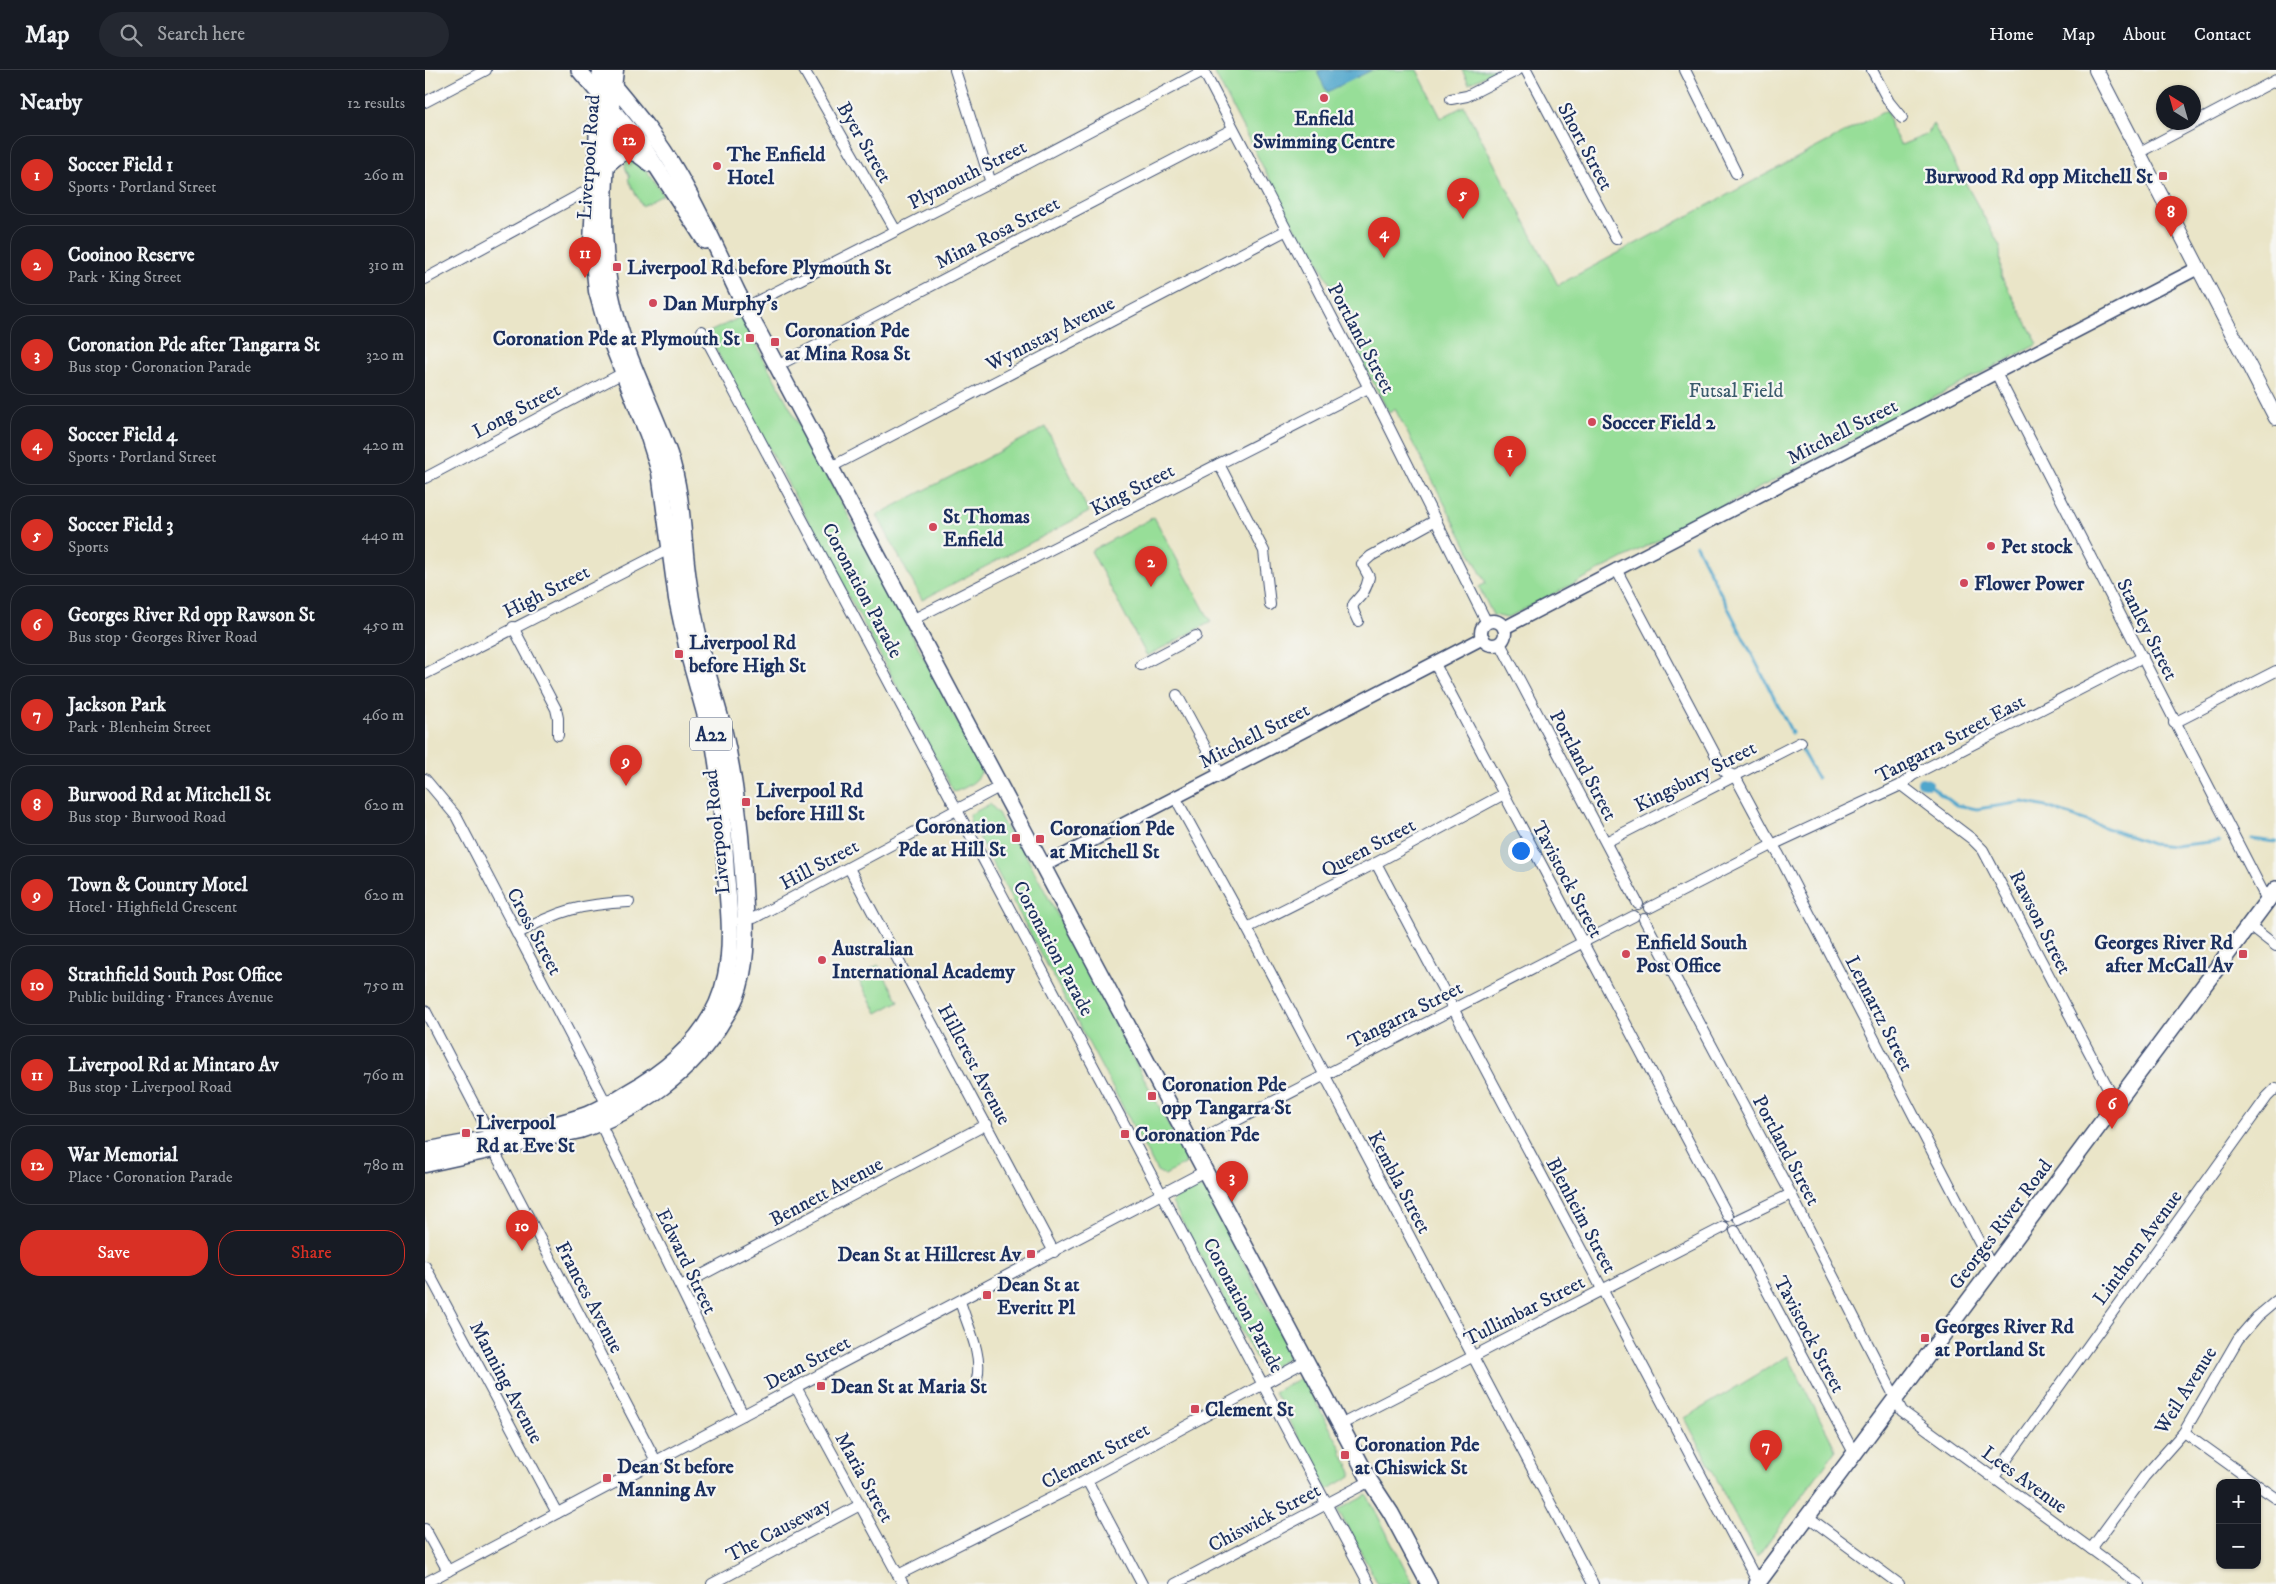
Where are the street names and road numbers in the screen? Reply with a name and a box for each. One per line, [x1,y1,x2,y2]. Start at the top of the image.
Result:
street label: Liverpool Road [573,94,606,220]
street label: Byer Street [831,98,897,188]
street label: Short Street [1551,98,1618,195]
street label: Plymouth Street [904,135,1031,216]
street label: Mina Rosa Street [931,191,1064,275]
street label: Portland Street [1321,279,1400,398]
street label: Wynnstay Avenue [981,291,1119,378]
street label: Long Street [468,378,565,445]
street label: Mitchell Street [1783,394,1902,471]
street label: King Street [1086,459,1179,522]
street label: Coronation Parade [816,519,908,663]
street label: High Street [499,560,594,625]
street label: Stanley Street [2110,574,2183,685]
street label: Tangarra Street East [1872,689,2030,789]
street label: Mitchell Street [1195,698,1314,775]
street label: Portland Street [1543,706,1622,825]
road number: A22 [690,718,732,751]
street label: Kingsbury Street [1630,736,1761,819]
street label: Liverpool Road [699,768,736,895]
street label: Queen Street [1317,813,1420,884]
street label: Tavistock Street [1525,817,1608,942]
street label: Hill Street [776,834,863,896]
street label: Rawson Street [2003,867,2076,979]
street label: Coronation Parade [1007,877,1099,1021]
street label: Cross Street [500,884,567,980]
street label: Lennartz Street [1839,952,1918,1076]
street label: Tangarra Street [1344,976,1467,1055]
street label: Hillcrest Avenue [931,1000,1016,1129]
street label: Portland Street [1746,1091,1825,1210]
street label: Kembla Street [1361,1127,1436,1238]
street label: Bennett Avenue [766,1152,888,1233]
street label: Blenheim Street [1540,1153,1622,1278]
street label: Georges River Road [1944,1155,2058,1295]
street label: Linthorn Avenue [2088,1185,2188,1310]
street label: Edward Street [649,1205,722,1318]
street label: Coronation Parade [1197,1234,1289,1378]
street label: Frances Avenue [549,1237,629,1358]
street label: Tullimbar Street [1460,1270,1589,1353]
street label: Tavistock Street [1767,1272,1850,1397]
street label: Manning Avenue [463,1317,548,1448]
street label: Dean Street [760,1330,855,1396]
street label: Weil Avenue [2149,1342,2223,1440]
street label: Clement Street [1037,1417,1154,1495]
street label: Maria Street [829,1428,899,1527]
street label: Lees Avenue [1976,1441,2072,1520]
street label: Chiswick Street [1204,1478,1325,1558]
street label: The Causeway [722,1492,836,1568]

